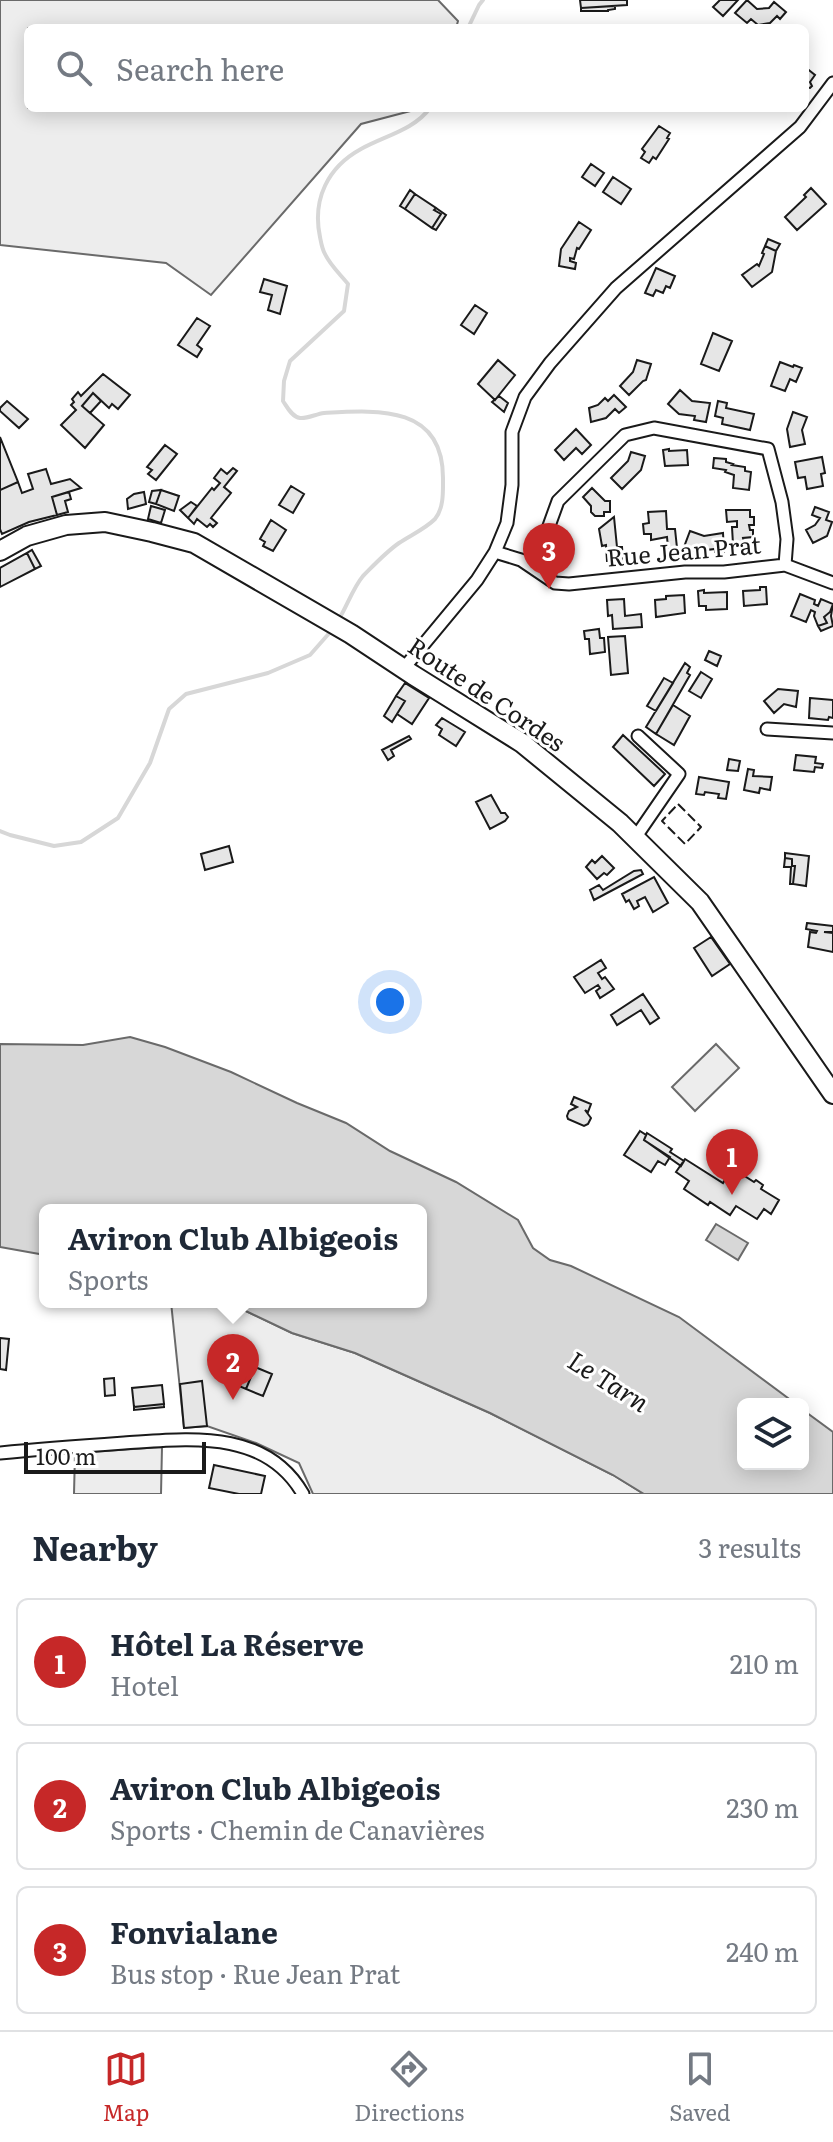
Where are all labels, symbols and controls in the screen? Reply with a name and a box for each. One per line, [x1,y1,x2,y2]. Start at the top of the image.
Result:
search box [24,24,809,112]
icon: search [52,46,96,90]
text: Search here [116,46,284,90]
pin: 3 [523,523,575,589]
street label: Rue Jean Prat [605,525,763,574]
street label: Route de Cordes [402,627,573,759]
your location [370,982,410,1022]
pin: 1 [706,1129,758,1195]
popup [39,1204,427,1308]
text: Aviron Club Albigeois [68,1215,398,1259]
text: Sports [68,1259,148,1298]
pin: 2 [207,1334,259,1400]
water label: Le Tarn [561,1340,658,1420]
map controls [737,1398,809,1470]
button: layers [737,1398,809,1470]
scale bar [24,1438,206,1474]
text: 100 m [36,1439,96,1472]
text: Nearby [32,1521,158,1571]
text: 3 results [698,1527,801,1566]
text: Hôtel La Réserve [110,1621,364,1665]
text: 1 [55,1643,65,1682]
text: 210 m [730,1643,799,1682]
text: Hotel [110,1665,179,1704]
text: Aviron Club Albigeois [110,1765,440,1809]
text: 2 [53,1787,67,1826]
text: 230 m [726,1787,799,1826]
text: Sports · Chemin de Canavières [110,1809,485,1848]
text: Fonvialane [110,1909,278,1953]
text: 3 [53,1931,67,1970]
text: 240 m [726,1931,799,1970]
text: Bus stop · Rue Jean Prat [110,1953,400,1992]
tab: Map [102,2047,149,2128]
tab: Directions [354,2047,464,2128]
tab: Saved [669,2047,731,2128]

